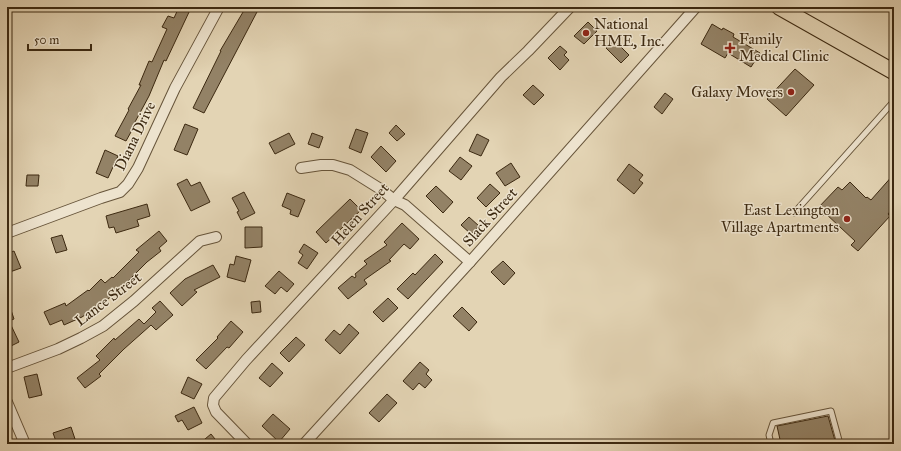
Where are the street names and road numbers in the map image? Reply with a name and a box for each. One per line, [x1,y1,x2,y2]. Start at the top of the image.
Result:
street label: Diana Drive [111,99,159,173]
street label: Helen Street [327,179,393,249]
street label: Slack Street [459,183,522,250]
street label: Lance Street [71,268,145,330]

